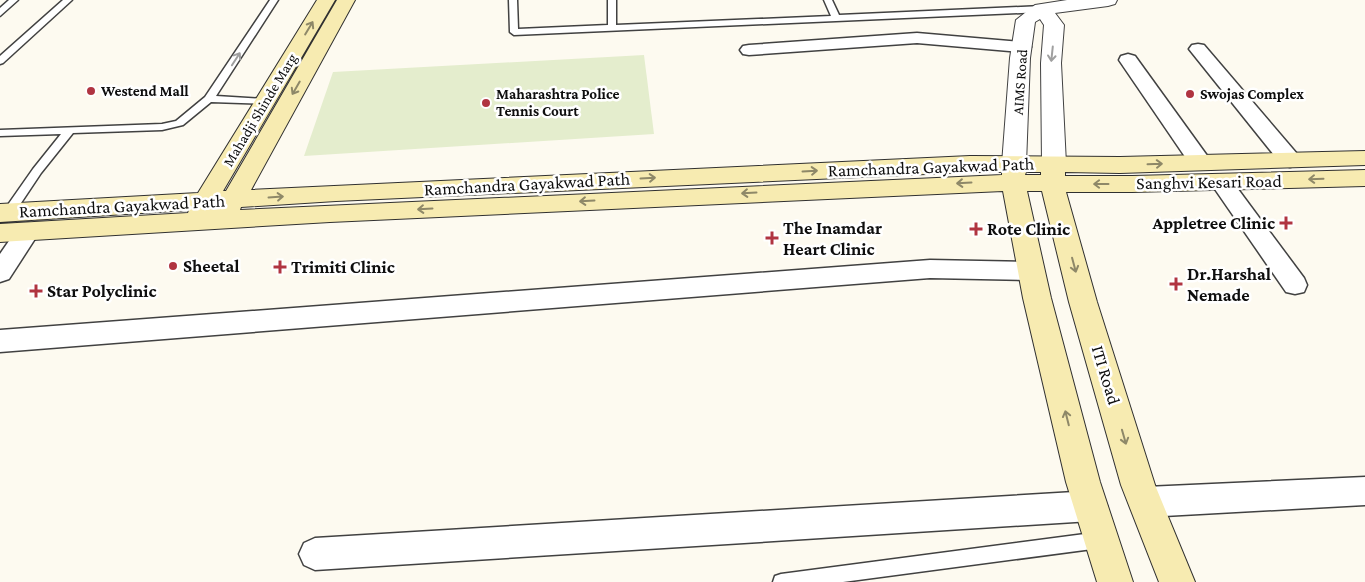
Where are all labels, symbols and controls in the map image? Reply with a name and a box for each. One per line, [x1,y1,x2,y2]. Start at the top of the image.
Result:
one-way arrow [305,22,315,36]
one-way arrow [1047,45,1056,61]
street label: AIMS Road [1010,49,1030,115]
street label: Mahadji Shinde Marg [220,51,301,170]
one-way arrow [231,52,241,66]
one-way arrow [291,80,300,95]
place label: Westend Mall [100,83,189,99]
marker: Westend Mall [85,85,97,97]
place label: Maharashtra Police Tennis Court [496,86,620,119]
place label: Swojas Complex [1200,86,1304,103]
marker: Swojas Complex [1184,88,1196,100]
marker: Maharashtra Police Tennis Court [480,97,492,109]
street label: Ramchandra Gayakwad Path [828,153,1035,181]
one-way arrow [1147,159,1163,168]
one-way arrow [802,166,818,175]
street label: Ramchandra Gayakwad Path [423,169,631,199]
street label: Sanghvi Kesari Road [1136,171,1282,193]
one-way arrow [640,174,656,183]
one-way arrow [1309,174,1325,184]
one-way arrow [957,179,973,188]
one-way arrow [1094,179,1110,189]
one-way arrow [742,189,758,198]
street label: Ramchandra Gayakwad Path [18,191,226,221]
one-way arrow [268,192,284,201]
one-way arrow [579,196,596,206]
one-way arrow [417,204,433,213]
place label: Appletree Clinic [1151,213,1275,233]
marker: Appletree Clinic [1279,216,1293,230]
place label: The Inamdar Heart Clinic [783,218,882,259]
place label: Rote Clinic [987,219,1070,239]
marker: Rote Clinic [969,222,983,236]
marker: The Inamdar Heart Clinic [765,231,779,245]
place label: Sheetal [183,256,239,276]
one-way arrow [1069,256,1079,272]
place label: Trimiti Clinic [291,257,395,277]
marker: Sheetal [167,260,179,272]
marker: Trimiti Clinic [273,260,287,274]
place label: Dr.Harshal Nemade [1187,264,1271,305]
marker: Dr.Harshal Nemade [1169,277,1183,291]
place label: Star Polyclinic [47,281,157,301]
marker: Star Polyclinic [29,284,43,298]
street label: ITI Road [1088,343,1125,407]
one-way arrow [1062,410,1071,426]
one-way arrow [1120,429,1129,445]

